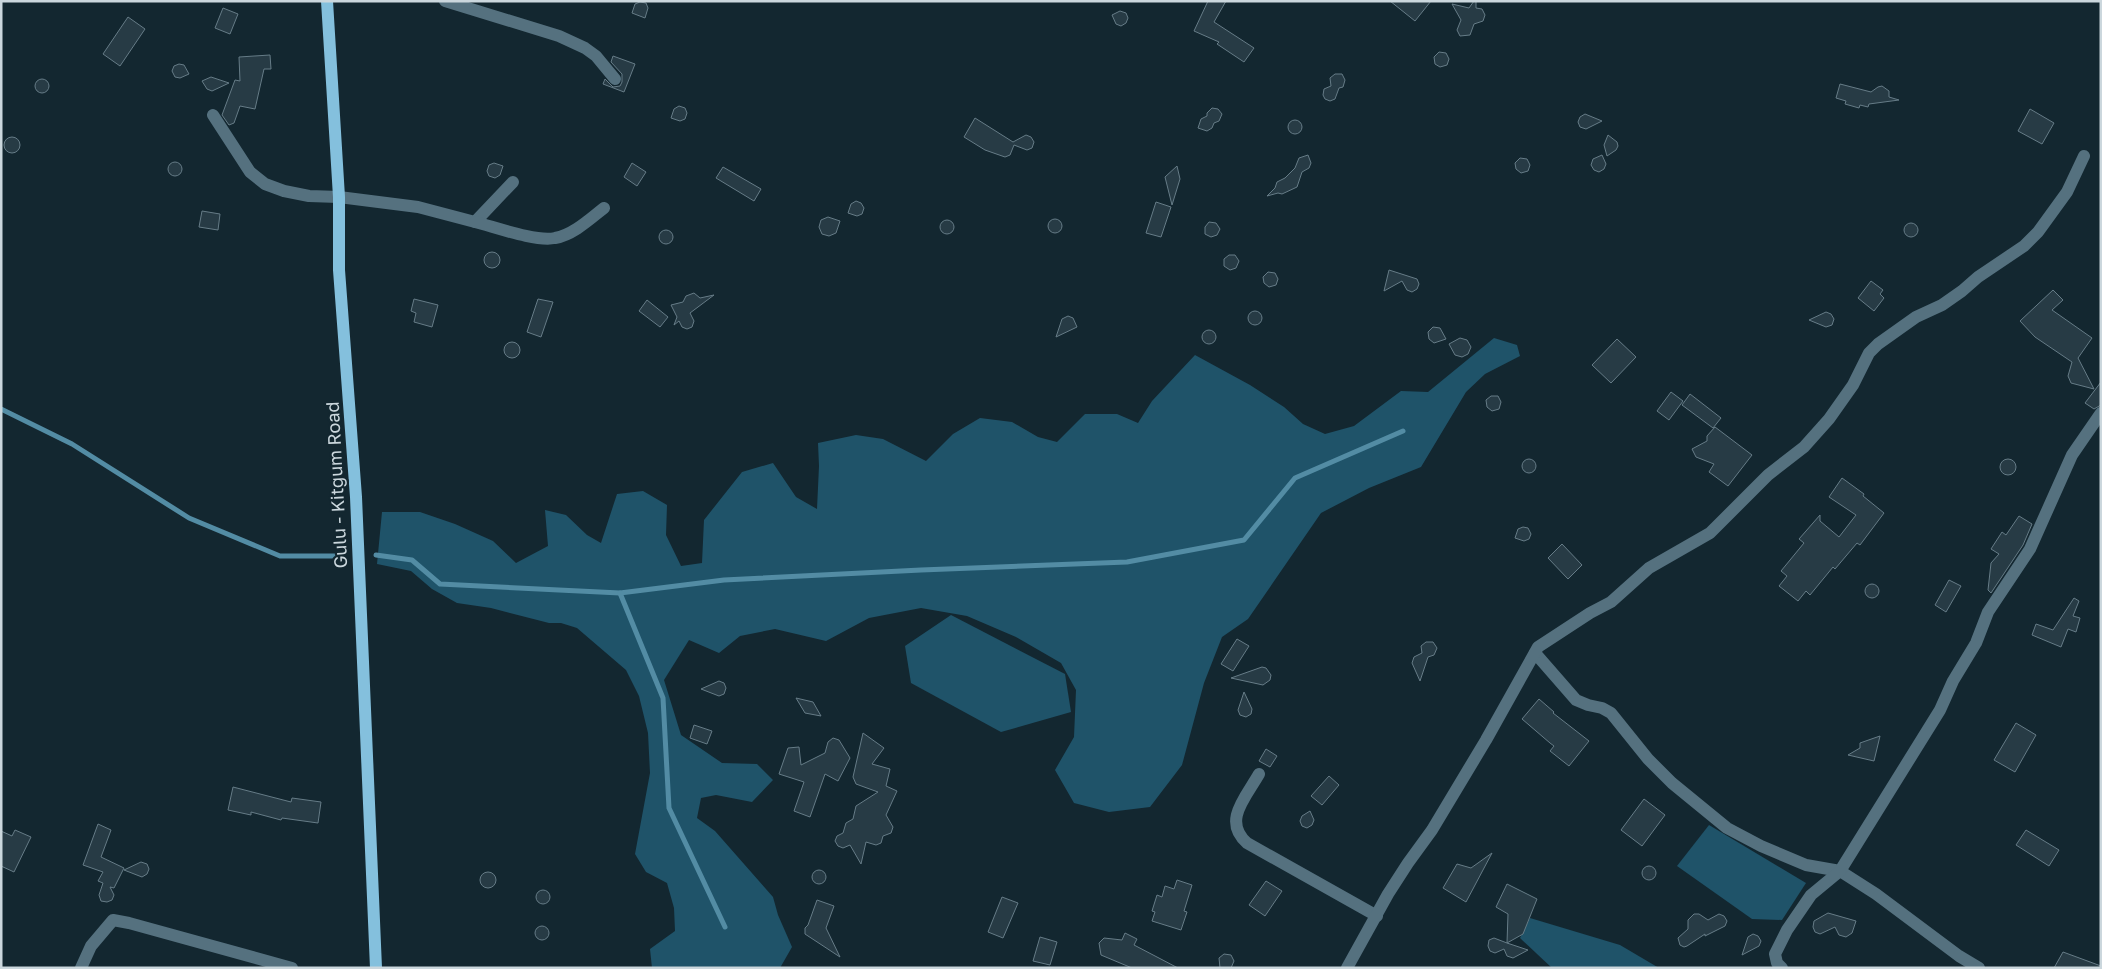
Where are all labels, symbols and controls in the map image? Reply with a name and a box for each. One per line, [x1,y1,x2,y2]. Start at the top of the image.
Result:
street label: Gulu - Kitgum Road [321,401,351,569]

